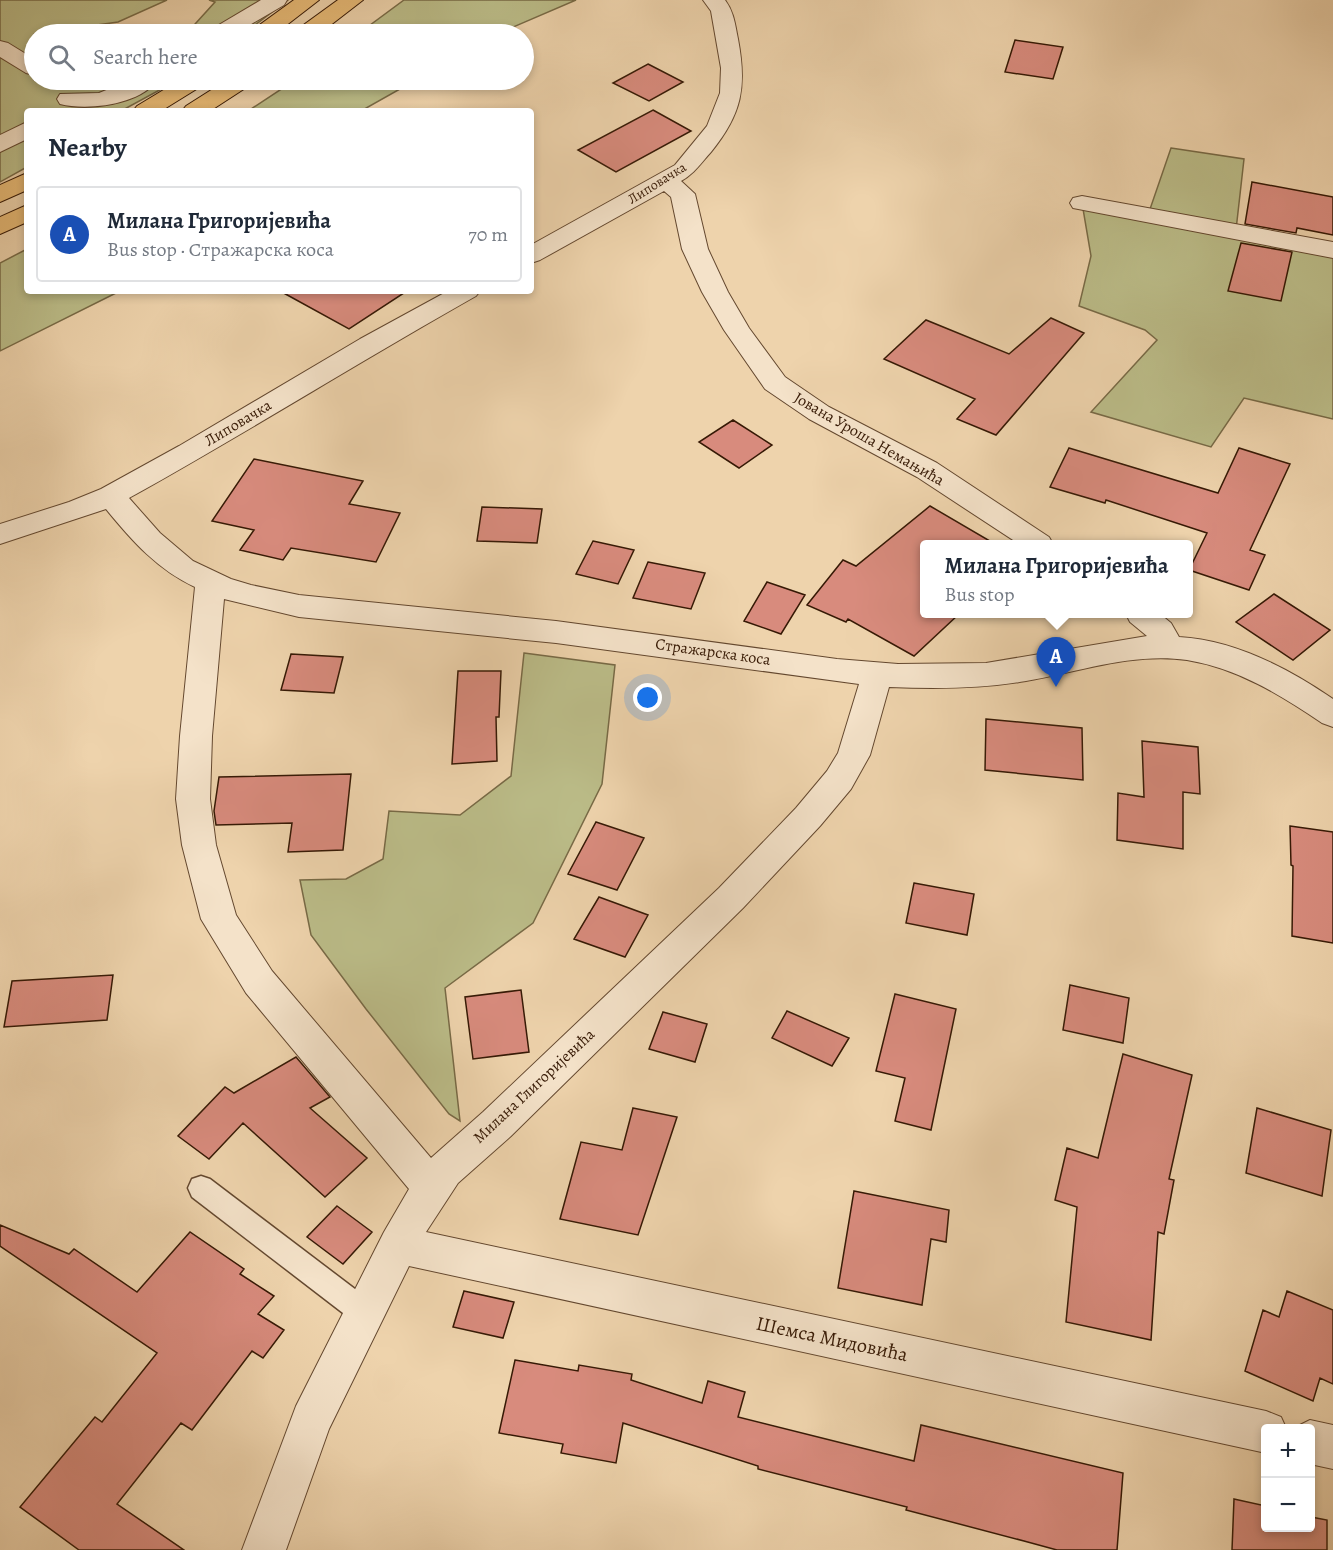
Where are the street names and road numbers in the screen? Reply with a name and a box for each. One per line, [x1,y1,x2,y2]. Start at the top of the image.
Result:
street label: Липовачка [624,157,690,208]
street label: Јована Уроша Немањића [790,387,949,491]
street label: Липовачка [200,394,276,452]
street label: Стражарска коса [654,633,773,671]
street label: Милана Глигоријевића [468,1023,600,1148]
street label: Шемса Мидовића [754,1310,911,1368]

